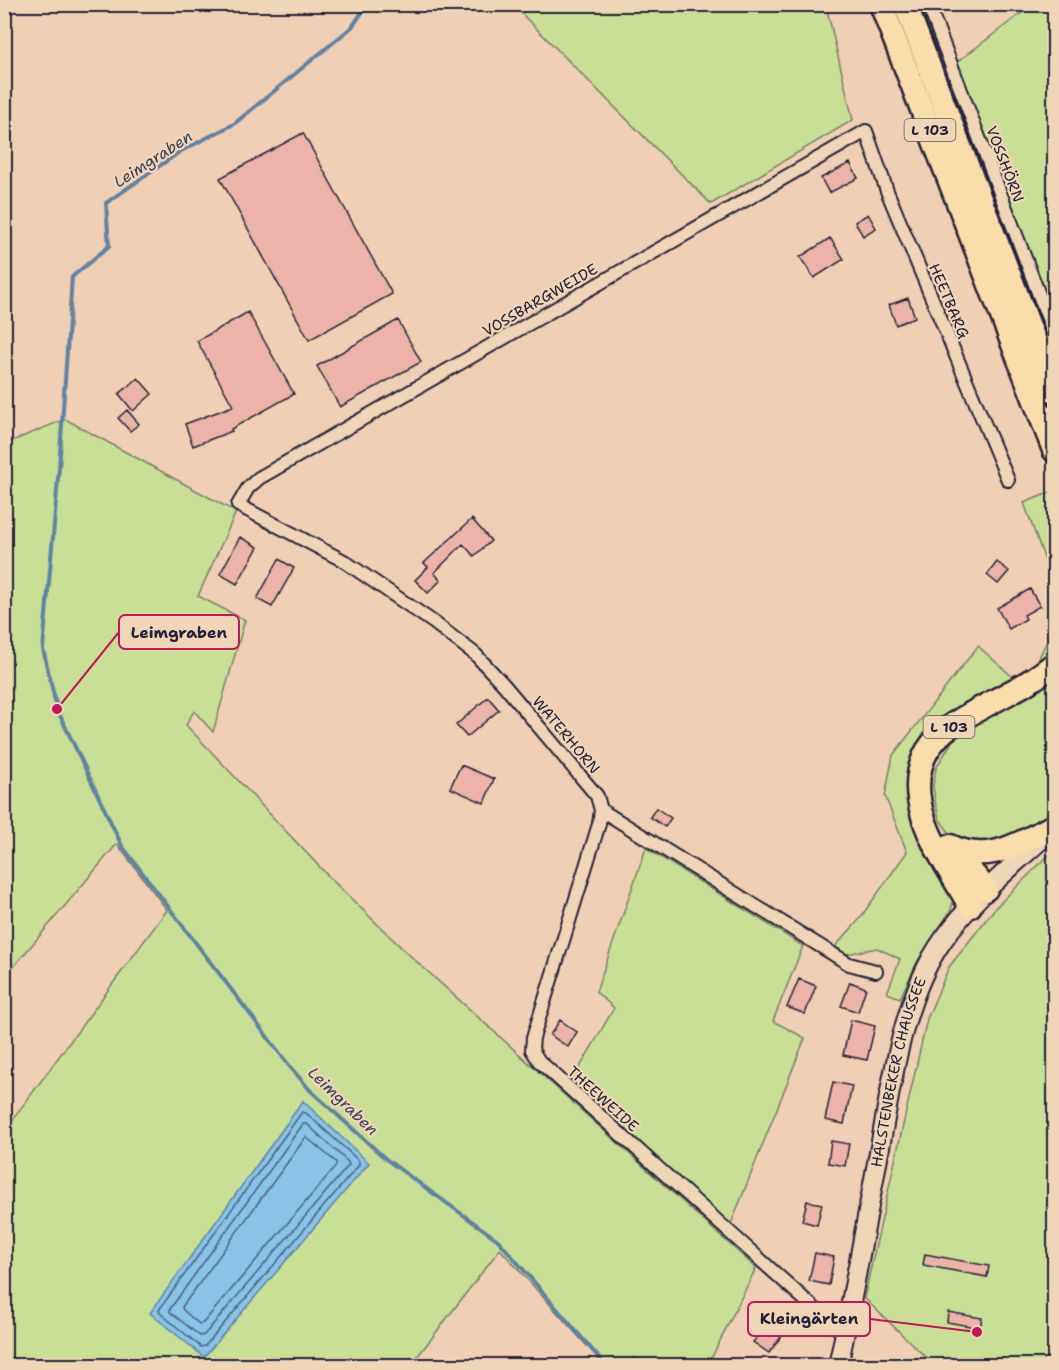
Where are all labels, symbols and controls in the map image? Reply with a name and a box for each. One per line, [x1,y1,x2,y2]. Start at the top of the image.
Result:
road number: L 103 [904,119,956,141]
street label: VOSSHÖRN [981,123,1029,205]
water label: Leimgraben [110,126,196,192]
street label: VOSSBARGWEIDE [479,259,601,341]
street label: HEETBARG [924,260,974,342]
callout: Leimgraben [119,615,239,649]
text: Leimgraben [131,622,228,643]
street label: WATERHORN [528,692,604,778]
road number: L 103 [924,716,974,738]
street label: HALSTENBEKER CHAUSSEE [866,974,931,1169]
water label: Leimgraben [303,1062,383,1140]
street label: THEEWEIDE [563,1062,643,1136]
callout: Kleingärten [748,1302,870,1336]
text: Kleingärten [760,1308,859,1329]

